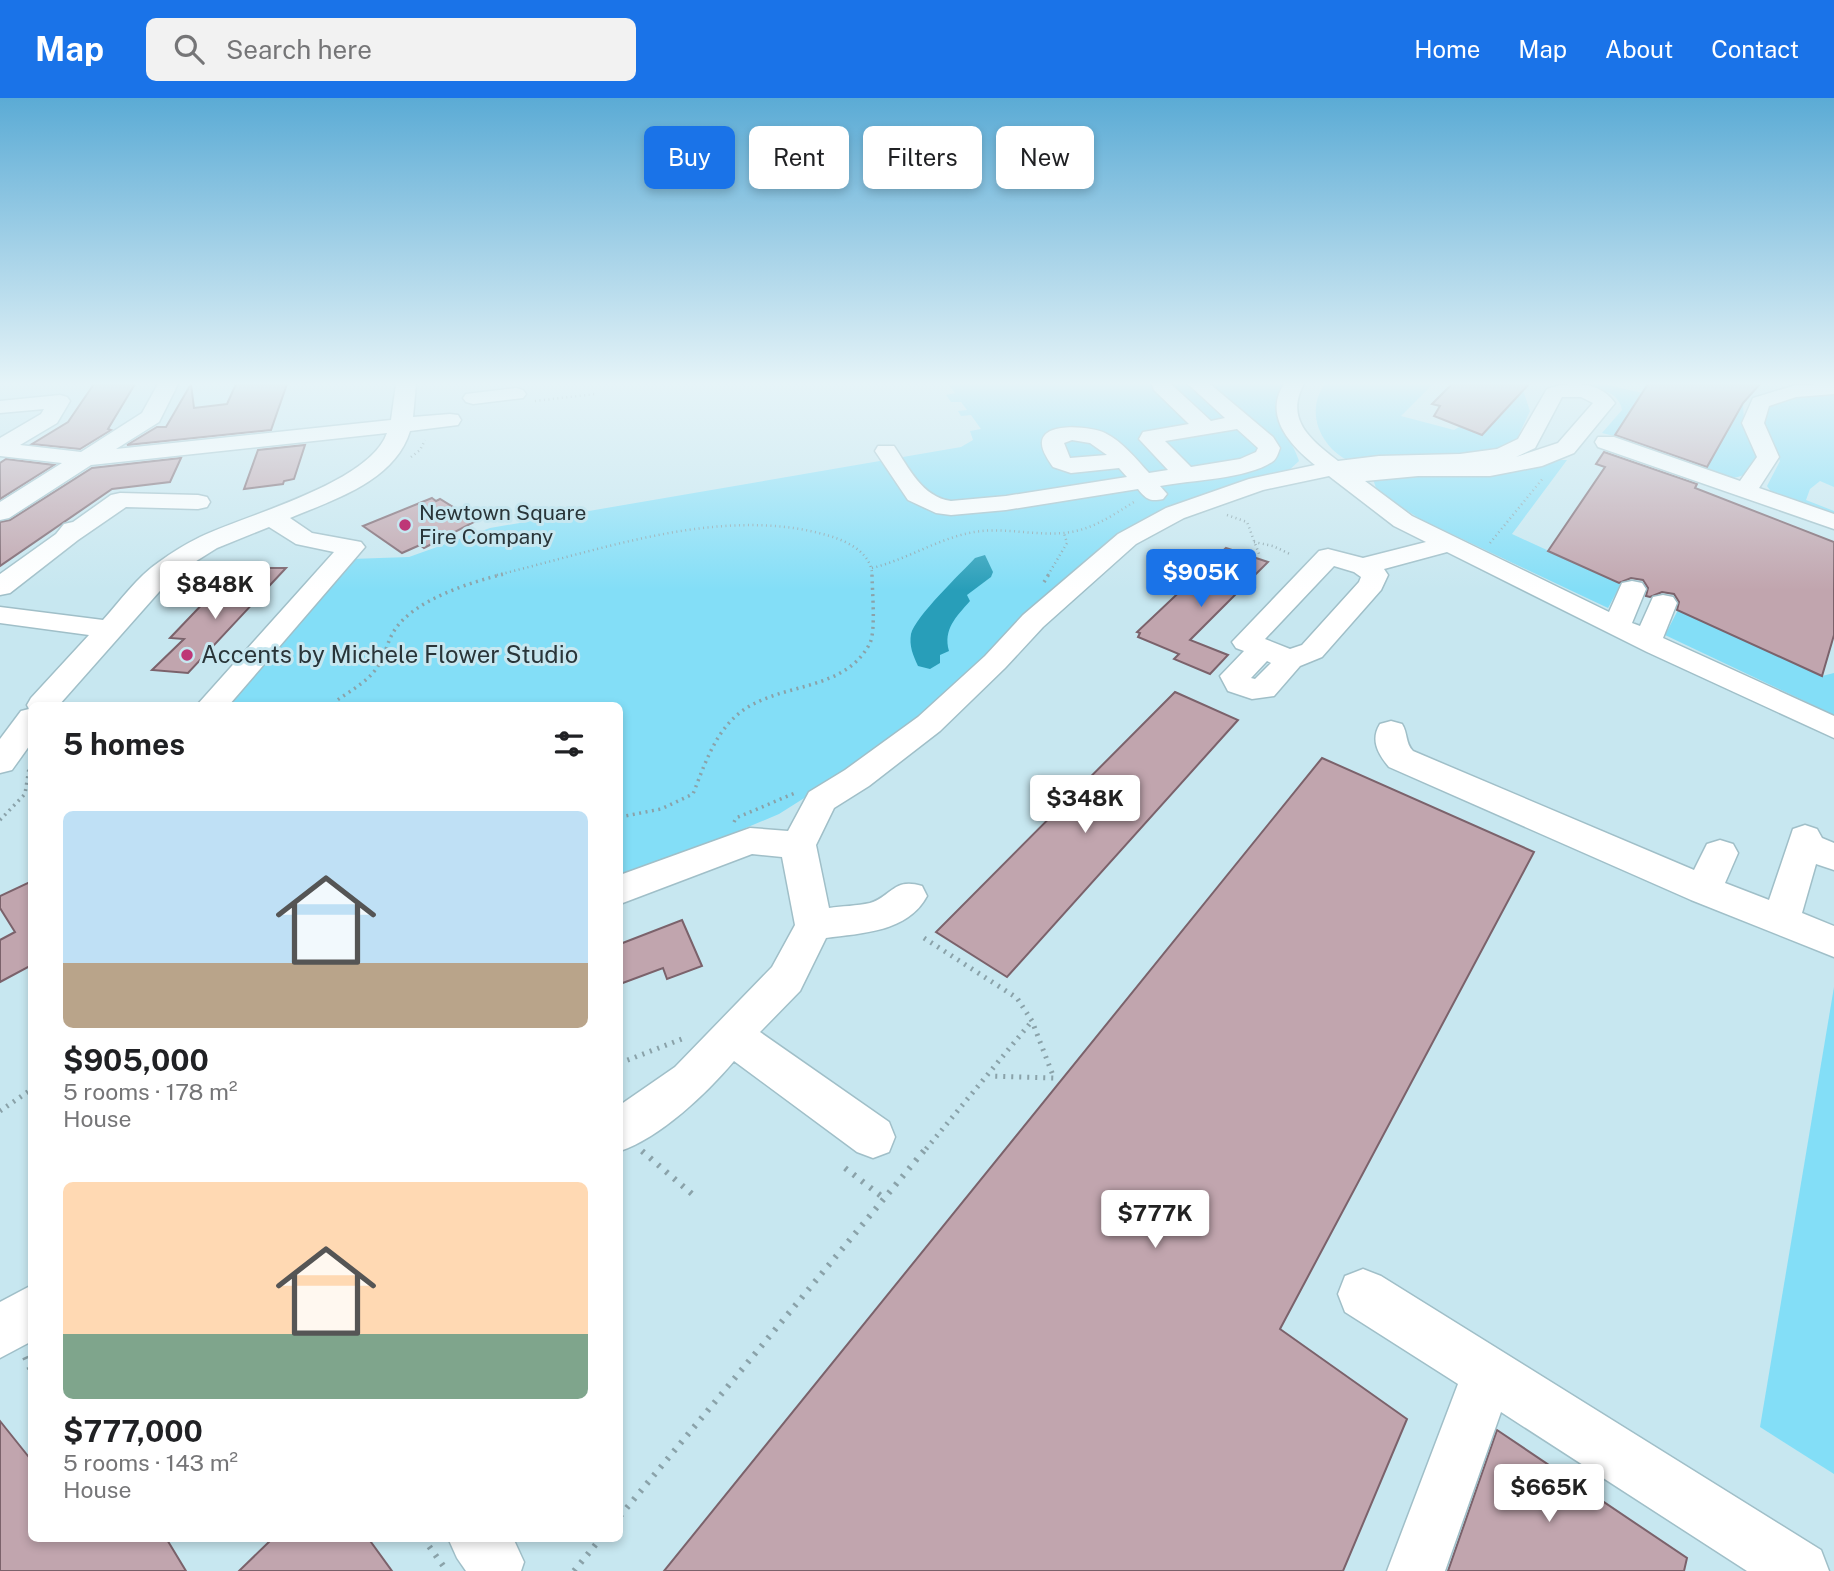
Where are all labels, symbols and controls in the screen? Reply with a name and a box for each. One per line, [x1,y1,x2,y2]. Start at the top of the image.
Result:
search box [146,18,636,81]
text: Map [35,30,104,68]
icon: search [170,30,208,68]
text: Search here [226,34,372,65]
text: Home [1414,35,1480,63]
text: Map [1518,35,1567,63]
text: About [1605,35,1673,63]
text: Contact [1711,35,1799,63]
chip: Buy [644,126,735,189]
chip: Rent [749,126,849,189]
chip: Filters [863,126,982,189]
chip: New [996,126,1094,189]
place label: Newtown Square Fire Company [419,500,586,549]
marker: Newtown Square Fire Company [397,517,413,533]
pin: $905K [1152,550,1250,609]
text: $905K [1162,558,1240,585]
pin: $848K [166,561,264,621]
text: $848K [176,570,254,597]
place label: Accents by Michele Flower Studio [201,640,578,668]
marker: Accents by Michele Flower Studio [179,647,195,663]
icon: filters [550,725,588,763]
text: 5 homes [63,726,185,762]
pin: $348K [1036,776,1134,835]
text: $348K [1046,784,1124,811]
icon: home [263,857,389,983]
text: $905,000 [63,1042,209,1078]
text: 5 rooms · 178 m² [63,1078,237,1105]
text: House [63,1105,131,1132]
pin: $777K [1106,1190,1204,1250]
text: $777K [1117,1199,1193,1226]
icon: home [263,1228,389,1354]
text: $777,000 [63,1413,203,1449]
text: 5 rooms · 143 m² [63,1449,238,1476]
pin: $665K [1500,1464,1598,1524]
text: $665K [1510,1473,1588,1500]
text: House [63,1476,131,1503]

